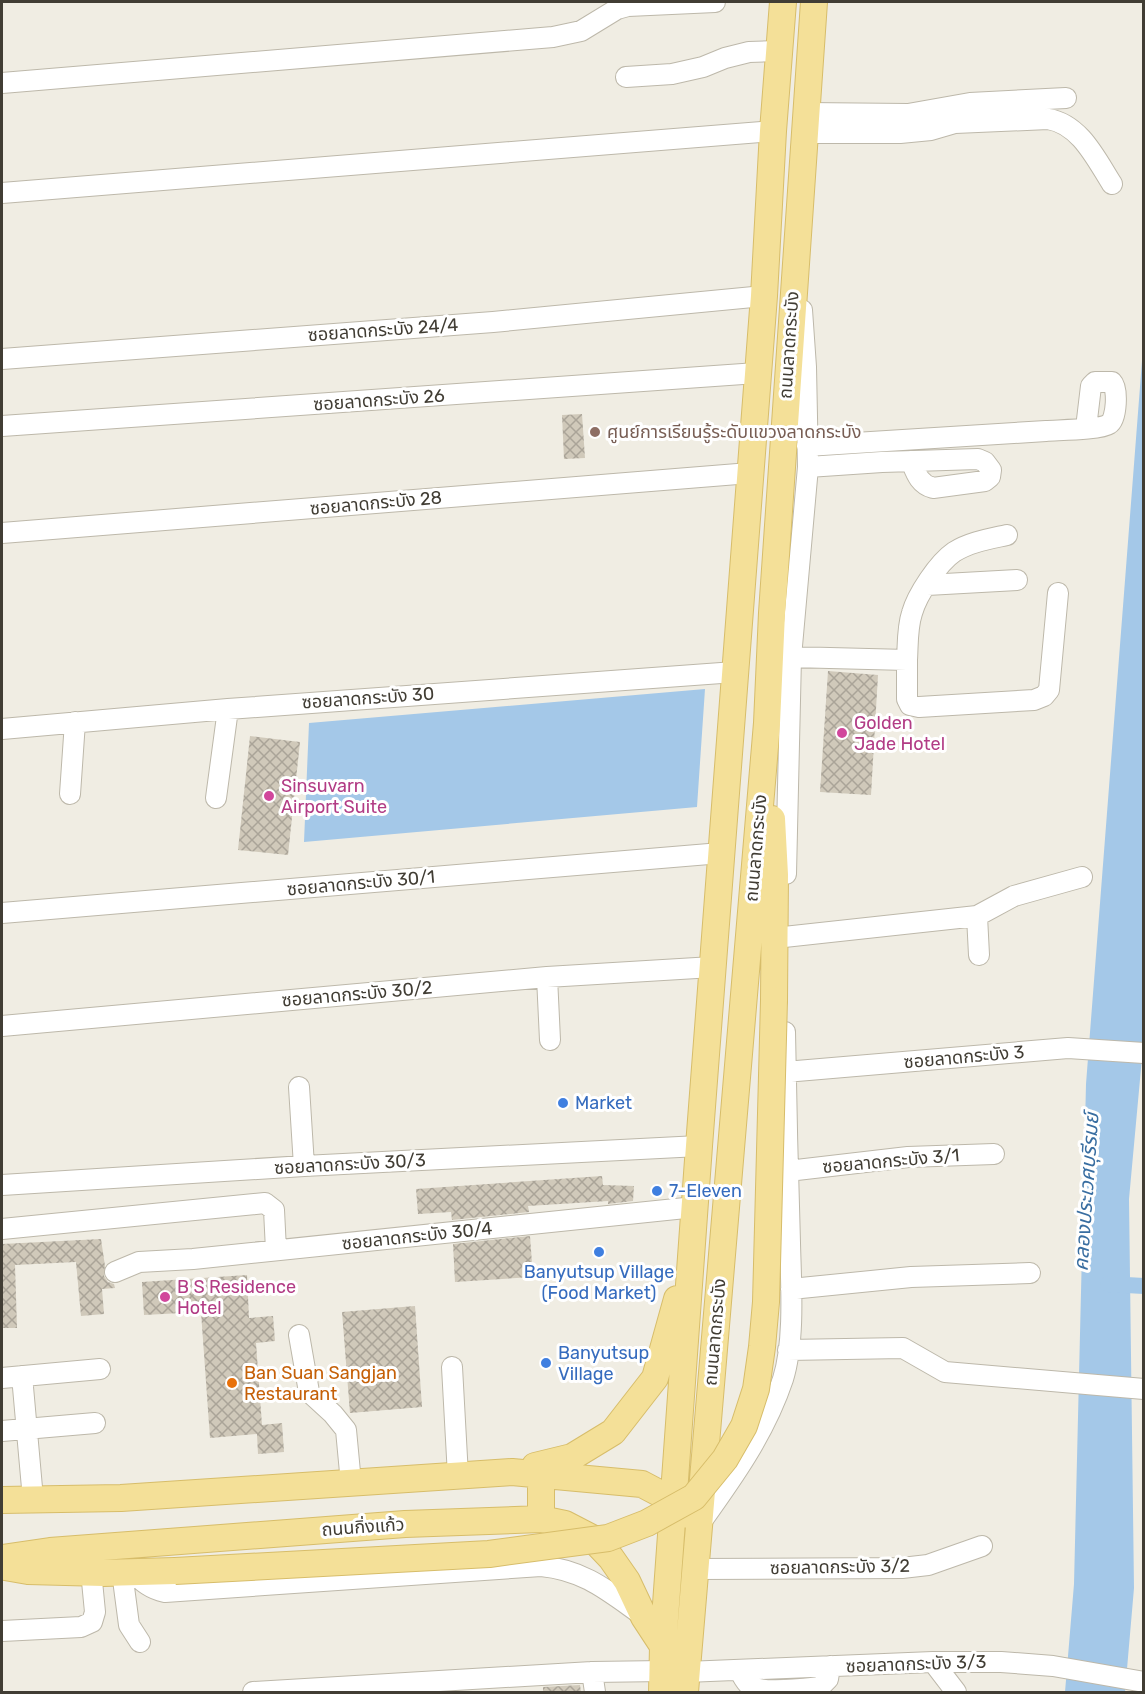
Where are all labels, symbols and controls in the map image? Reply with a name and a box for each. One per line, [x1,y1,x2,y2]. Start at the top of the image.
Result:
street label: ถนนลาดกระบัง [774,290,804,400]
street label: ซอยลาดกระบัง 24/4 [307,314,459,346]
street label: ซอยลาดกระบัง 26 [313,384,446,416]
place label: ศูนย์การเรียนรู้ระดับแขวงลาดกระบัง [607,421,861,444]
marker: ศูนย์การเรียนรู้ระดับแขวงลาดกระบัง [588,425,602,439]
street label: ซอยลาดกระบัง 28 [309,486,443,520]
street label: ซอยลาดกระบัง 30 [301,682,435,714]
place label: Golden Jade Hotel [854,712,945,755]
marker: Golden Jade Hotel [835,726,849,740]
place label: Sinsuvarn Airport Suite [281,775,387,818]
marker: Sinsuvarn Airport Suite [262,789,276,803]
street label: ถนนลาดกระบัง [740,793,772,903]
street label: ซอยลาดกระบัง 30/1 [286,866,436,900]
street label: ซอยลาดกระบัง 30/2 [281,976,433,1012]
street label: ซอยลาดกระบัง 3 [903,1041,1025,1073]
place label: Market [575,1092,632,1114]
marker: Market [556,1096,570,1110]
water label: คลองประเวศบุรีรมย์ [1069,1108,1105,1272]
street label: ซอยลาดกระบัง 3/1 [822,1144,960,1178]
street label: ซอยลาดกระบัง 30/3 [274,1149,426,1179]
place label: 7-Eleven [669,1180,742,1202]
marker: 7-Eleven [650,1184,664,1198]
street label: ซอยลาดกระบัง 30/4 [341,1217,493,1255]
marker: Banyutsup Village (Food Market) [592,1245,606,1259]
place label: Banyutsup Village (Food Market) [524,1261,674,1304]
place label: B S Residence Hotel [177,1276,296,1319]
street label: ถนนลาดกระบัง [699,1277,731,1387]
marker: B S Residence Hotel [158,1290,172,1304]
place label: Banyutsup Village [558,1342,649,1385]
marker: Banyutsup Village [539,1356,553,1370]
place label: Ban Suan Sangjan Restaurant [244,1362,397,1405]
marker: Ban Suan Sangjan Restaurant [225,1376,239,1390]
street label: ถนนกิ่งแก้ว [321,1512,405,1541]
street label: ซอยลาดกระบัง 3/2 [770,1555,910,1579]
street label: ซอยลาดกระบัง 3/3 [845,1651,987,1677]

